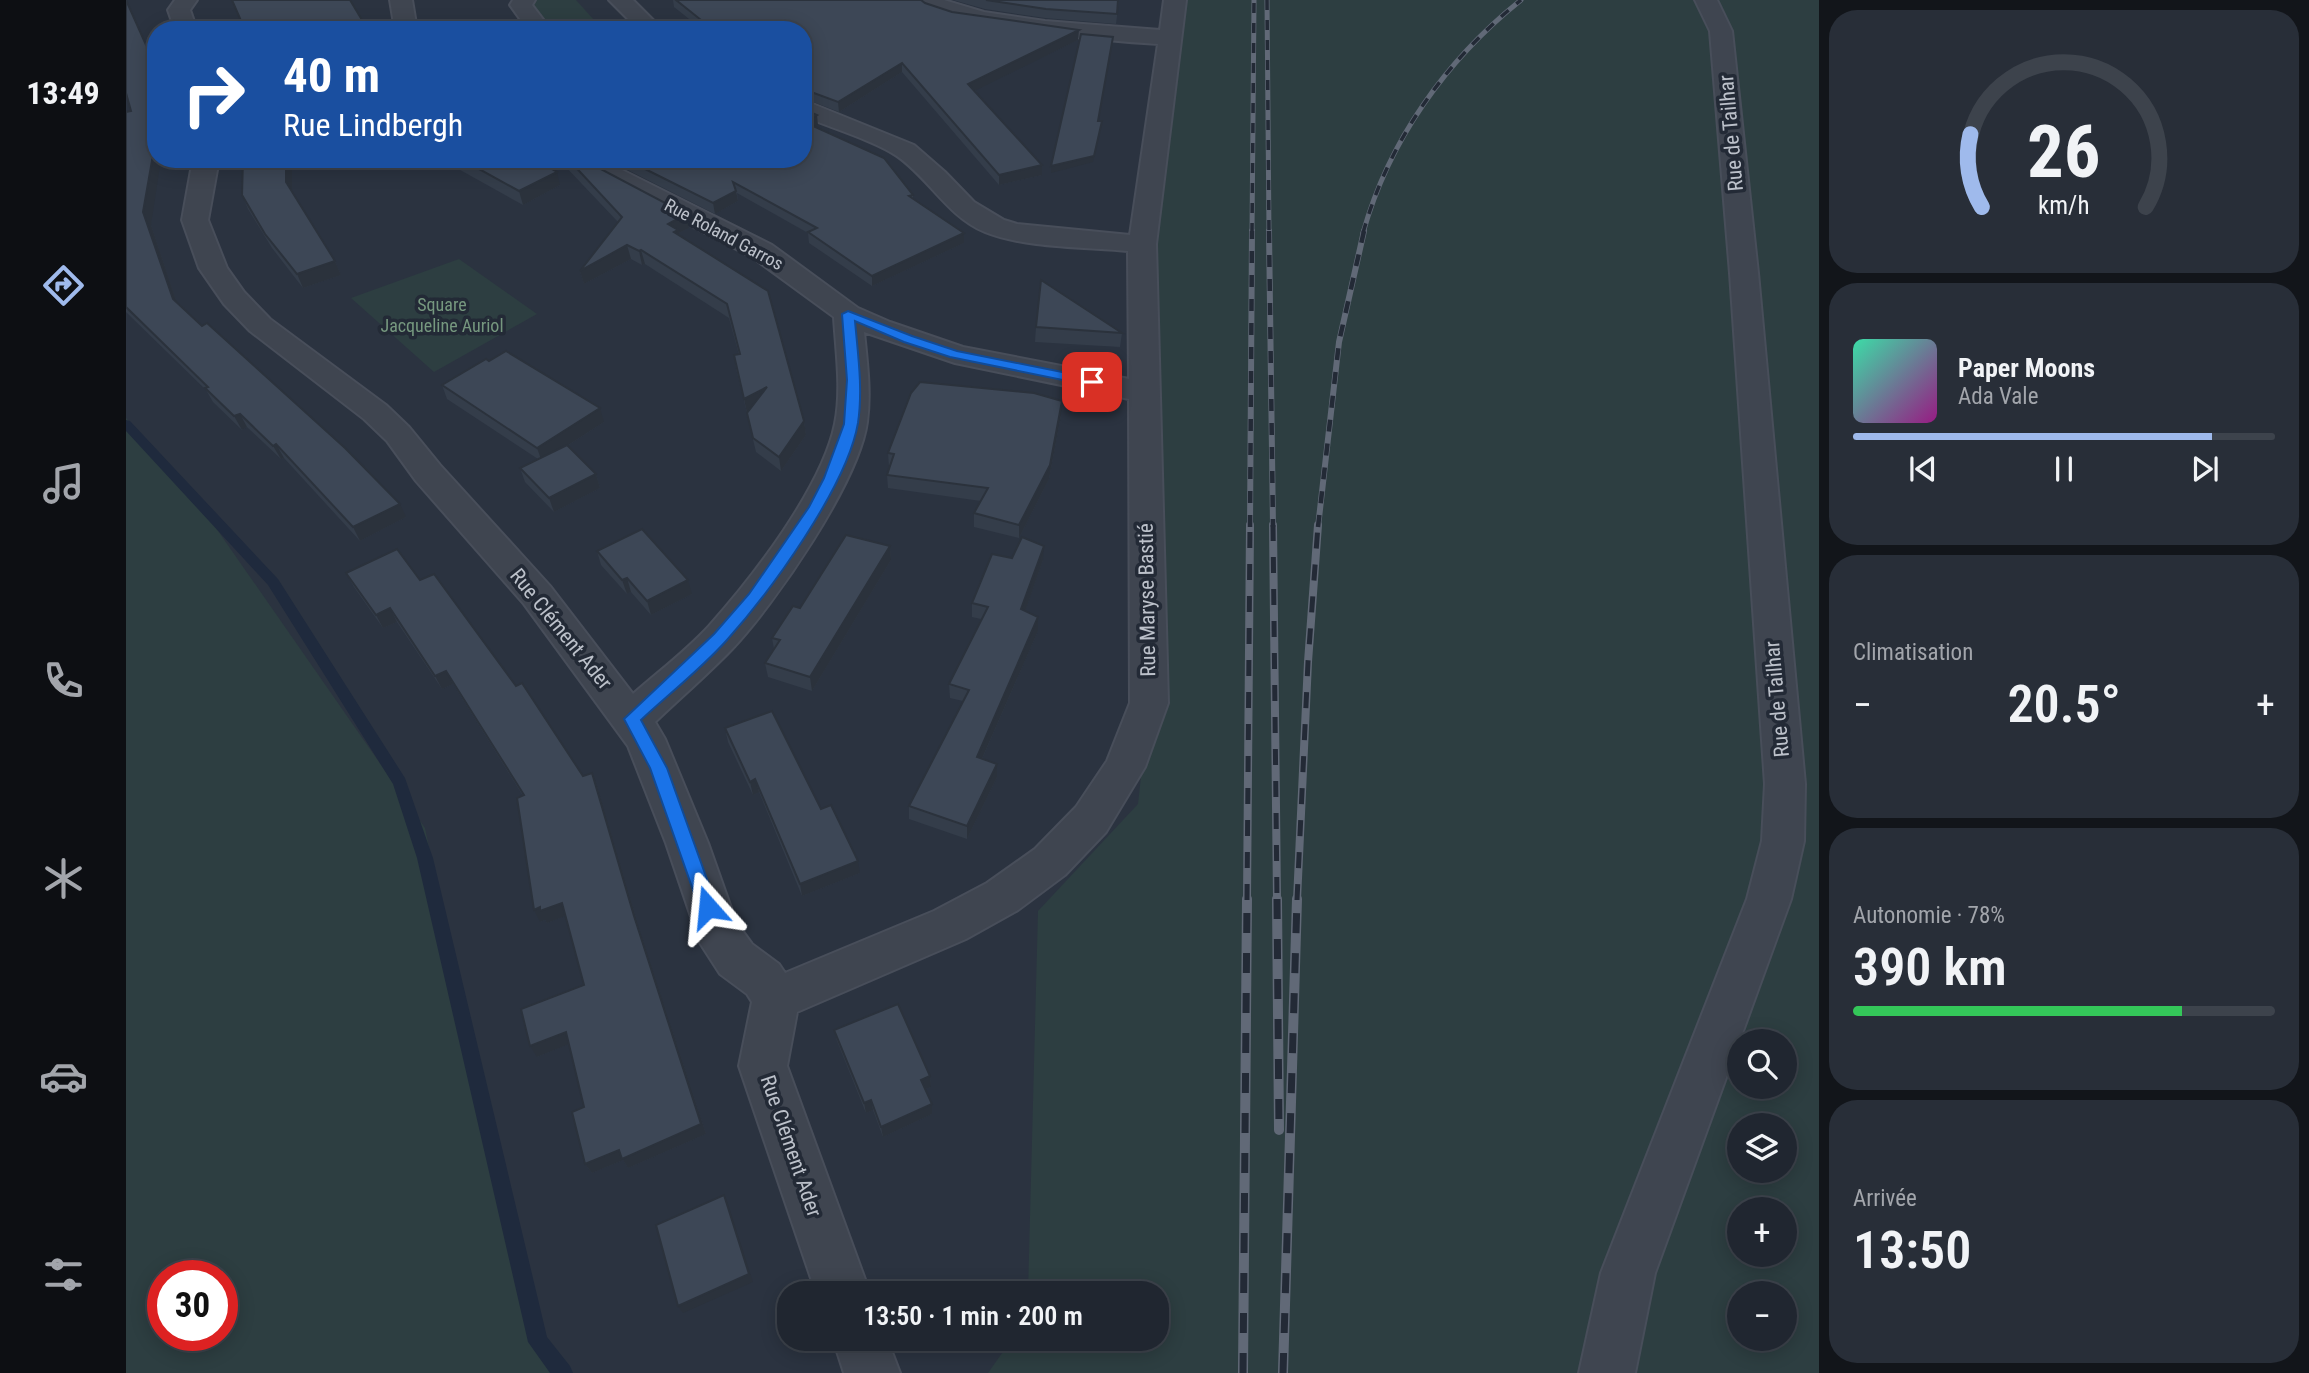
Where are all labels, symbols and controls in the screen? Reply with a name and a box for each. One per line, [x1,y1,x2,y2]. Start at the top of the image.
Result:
text: 40 m [283,47,380,104]
icon: right [168,49,259,140]
text: 13:49 [26,74,100,112]
street label: Rue de Tailhar [1714,74,1748,192]
text: Rue Lindbergh [283,106,463,144]
text: 26 [2027,110,2101,196]
text: km/h [2038,191,2090,220]
street label: Rue Roland Garros [661,194,787,274]
icon: directions [39,261,88,310]
park label: Square Jacqueline Auriol [380,294,504,336]
pin [1062,352,1122,412]
text: Paper Moons [1958,353,2095,383]
icon: arrive [1073,363,1111,401]
text: Ada Vale [1958,383,2038,410]
icon: previous [1904,450,1942,488]
icon: pause [2045,450,2083,488]
icon: next [2186,450,2224,488]
icon: music [39,459,88,508]
street label: Rue Maryse Bastié [1134,523,1160,677]
street label: Rue Clément Ader [505,564,617,694]
text: Climatisation [1853,639,1973,666]
street label: Rue de Tailhar [1760,640,1794,758]
icon: phone [39,656,88,705]
text: 20.5° [2007,674,2121,735]
text: − [1853,683,1872,727]
text: + [2256,683,2275,727]
icon: climate [39,854,88,903]
position arrow [671,870,745,944]
text: Autonomie · 78% [1853,902,2005,929]
text: 390 km [1853,937,2007,998]
map controls [1727,1029,1797,1351]
button: search [1727,1029,1797,1099]
icon: car [39,1052,88,1101]
street label: Rue Clément Ader [756,1072,826,1220]
button: layers [1727,1113,1797,1183]
text: Arrivée [1853,1185,1917,1212]
button: + [1727,1197,1797,1267]
text: 13:50 [1853,1220,1971,1281]
icon: filters [39,1250,88,1299]
speed limit sign: 30 [147,1260,238,1351]
button: − [1727,1281,1797,1351]
text: 13:50 · 1 min · 200 m [863,1301,1083,1331]

